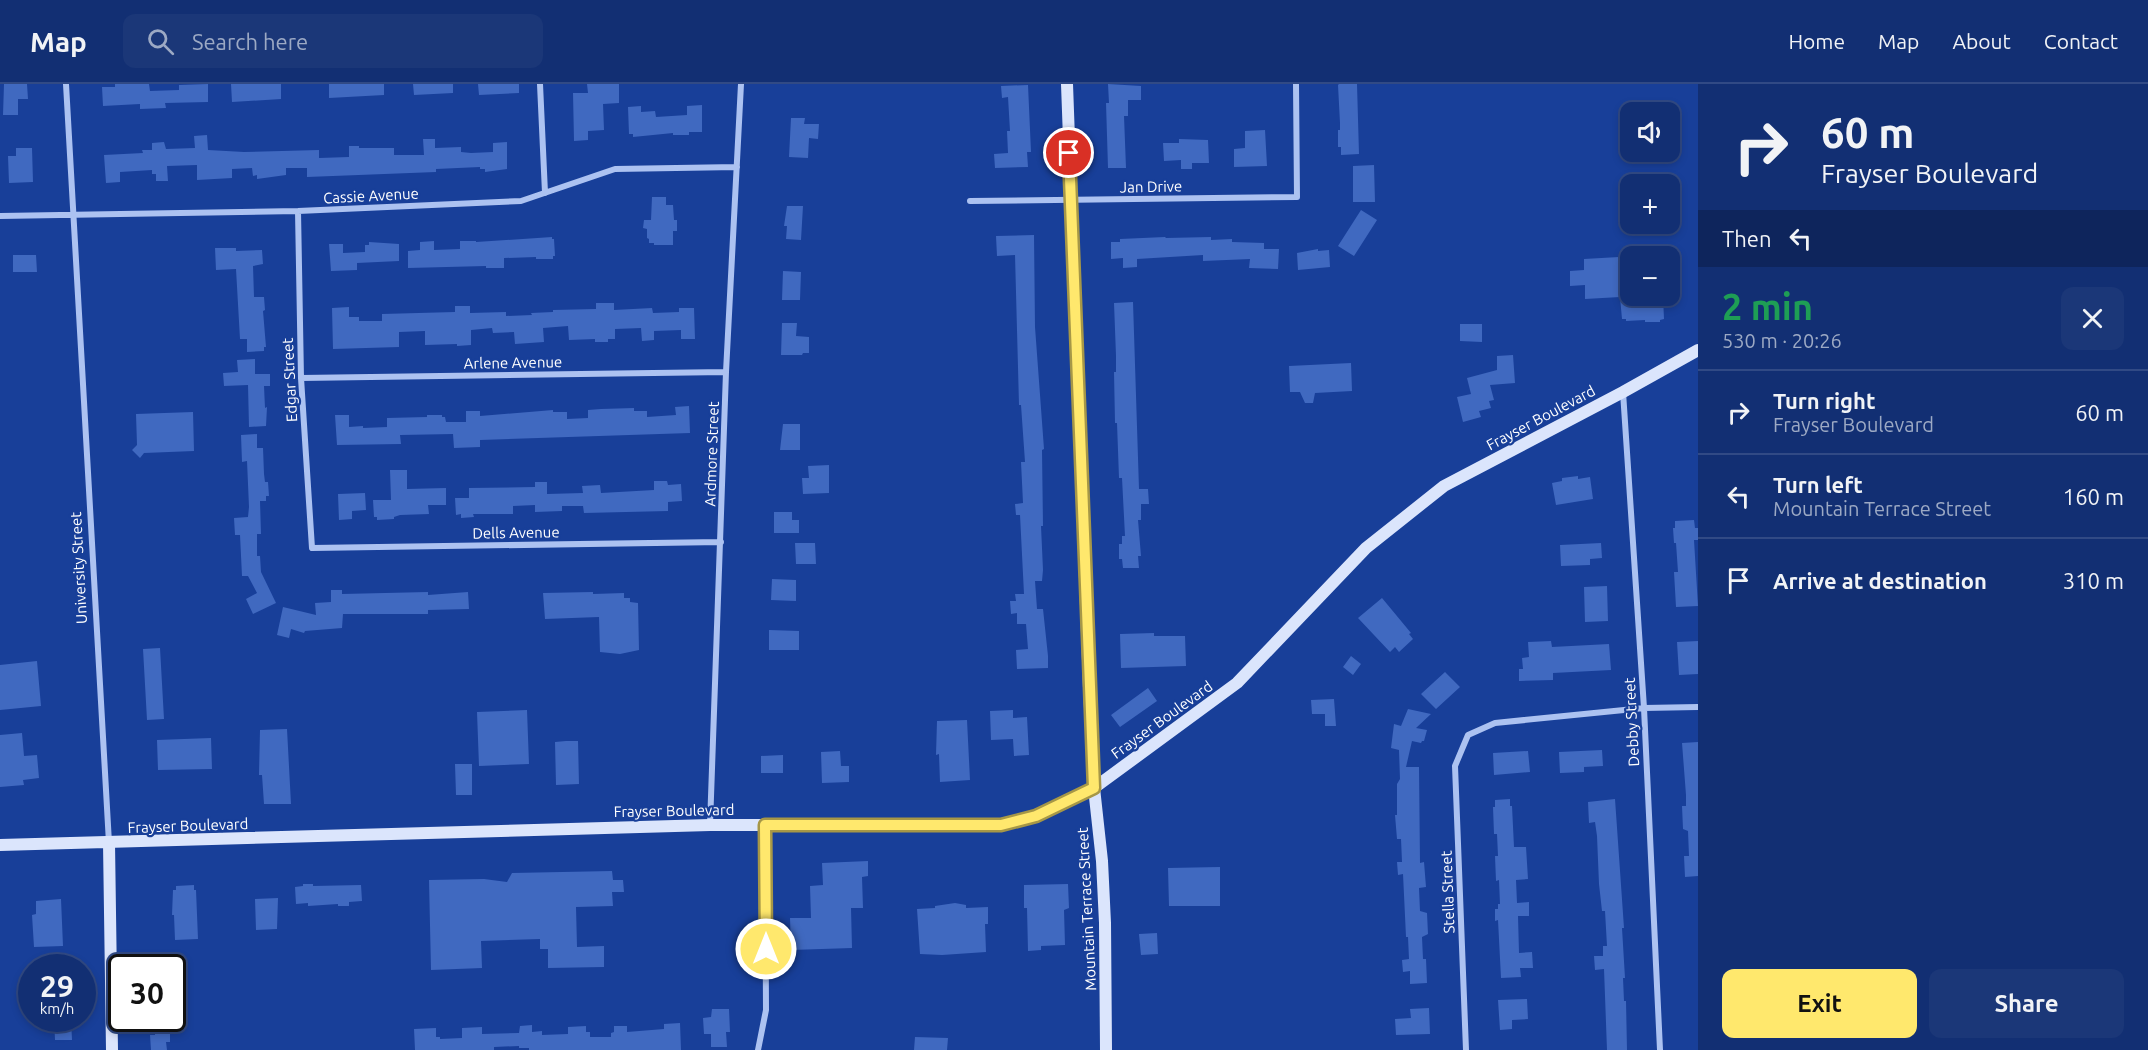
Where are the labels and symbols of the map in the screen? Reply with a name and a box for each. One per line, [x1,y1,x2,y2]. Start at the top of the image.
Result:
pin [1043,127,1094,178]
street label: Jan Drive [1120,177,1182,196]
street label: Cassie Avenue [323,185,419,206]
street label: Edgar Street [279,337,300,423]
street label: Arlene Avenue [464,353,562,372]
street label: Frayser Boulevard [1483,382,1598,453]
street label: Ardmore Street [701,401,722,507]
street label: University Street [67,511,90,625]
street label: Dells Avenue [472,523,560,542]
street label: Frayser Boulevard [1108,677,1216,762]
street label: Debby Street [1621,677,1642,767]
street label: Frayser Boulevard [614,801,734,820]
street label: Frayser Boulevard [127,815,249,836]
street label: Mountain Terrace Street [1074,827,1099,991]
street label: Stella Street [1438,850,1457,934]
position arrow [734,917,798,981]
speed limit sign: 30 [108,954,186,1032]

